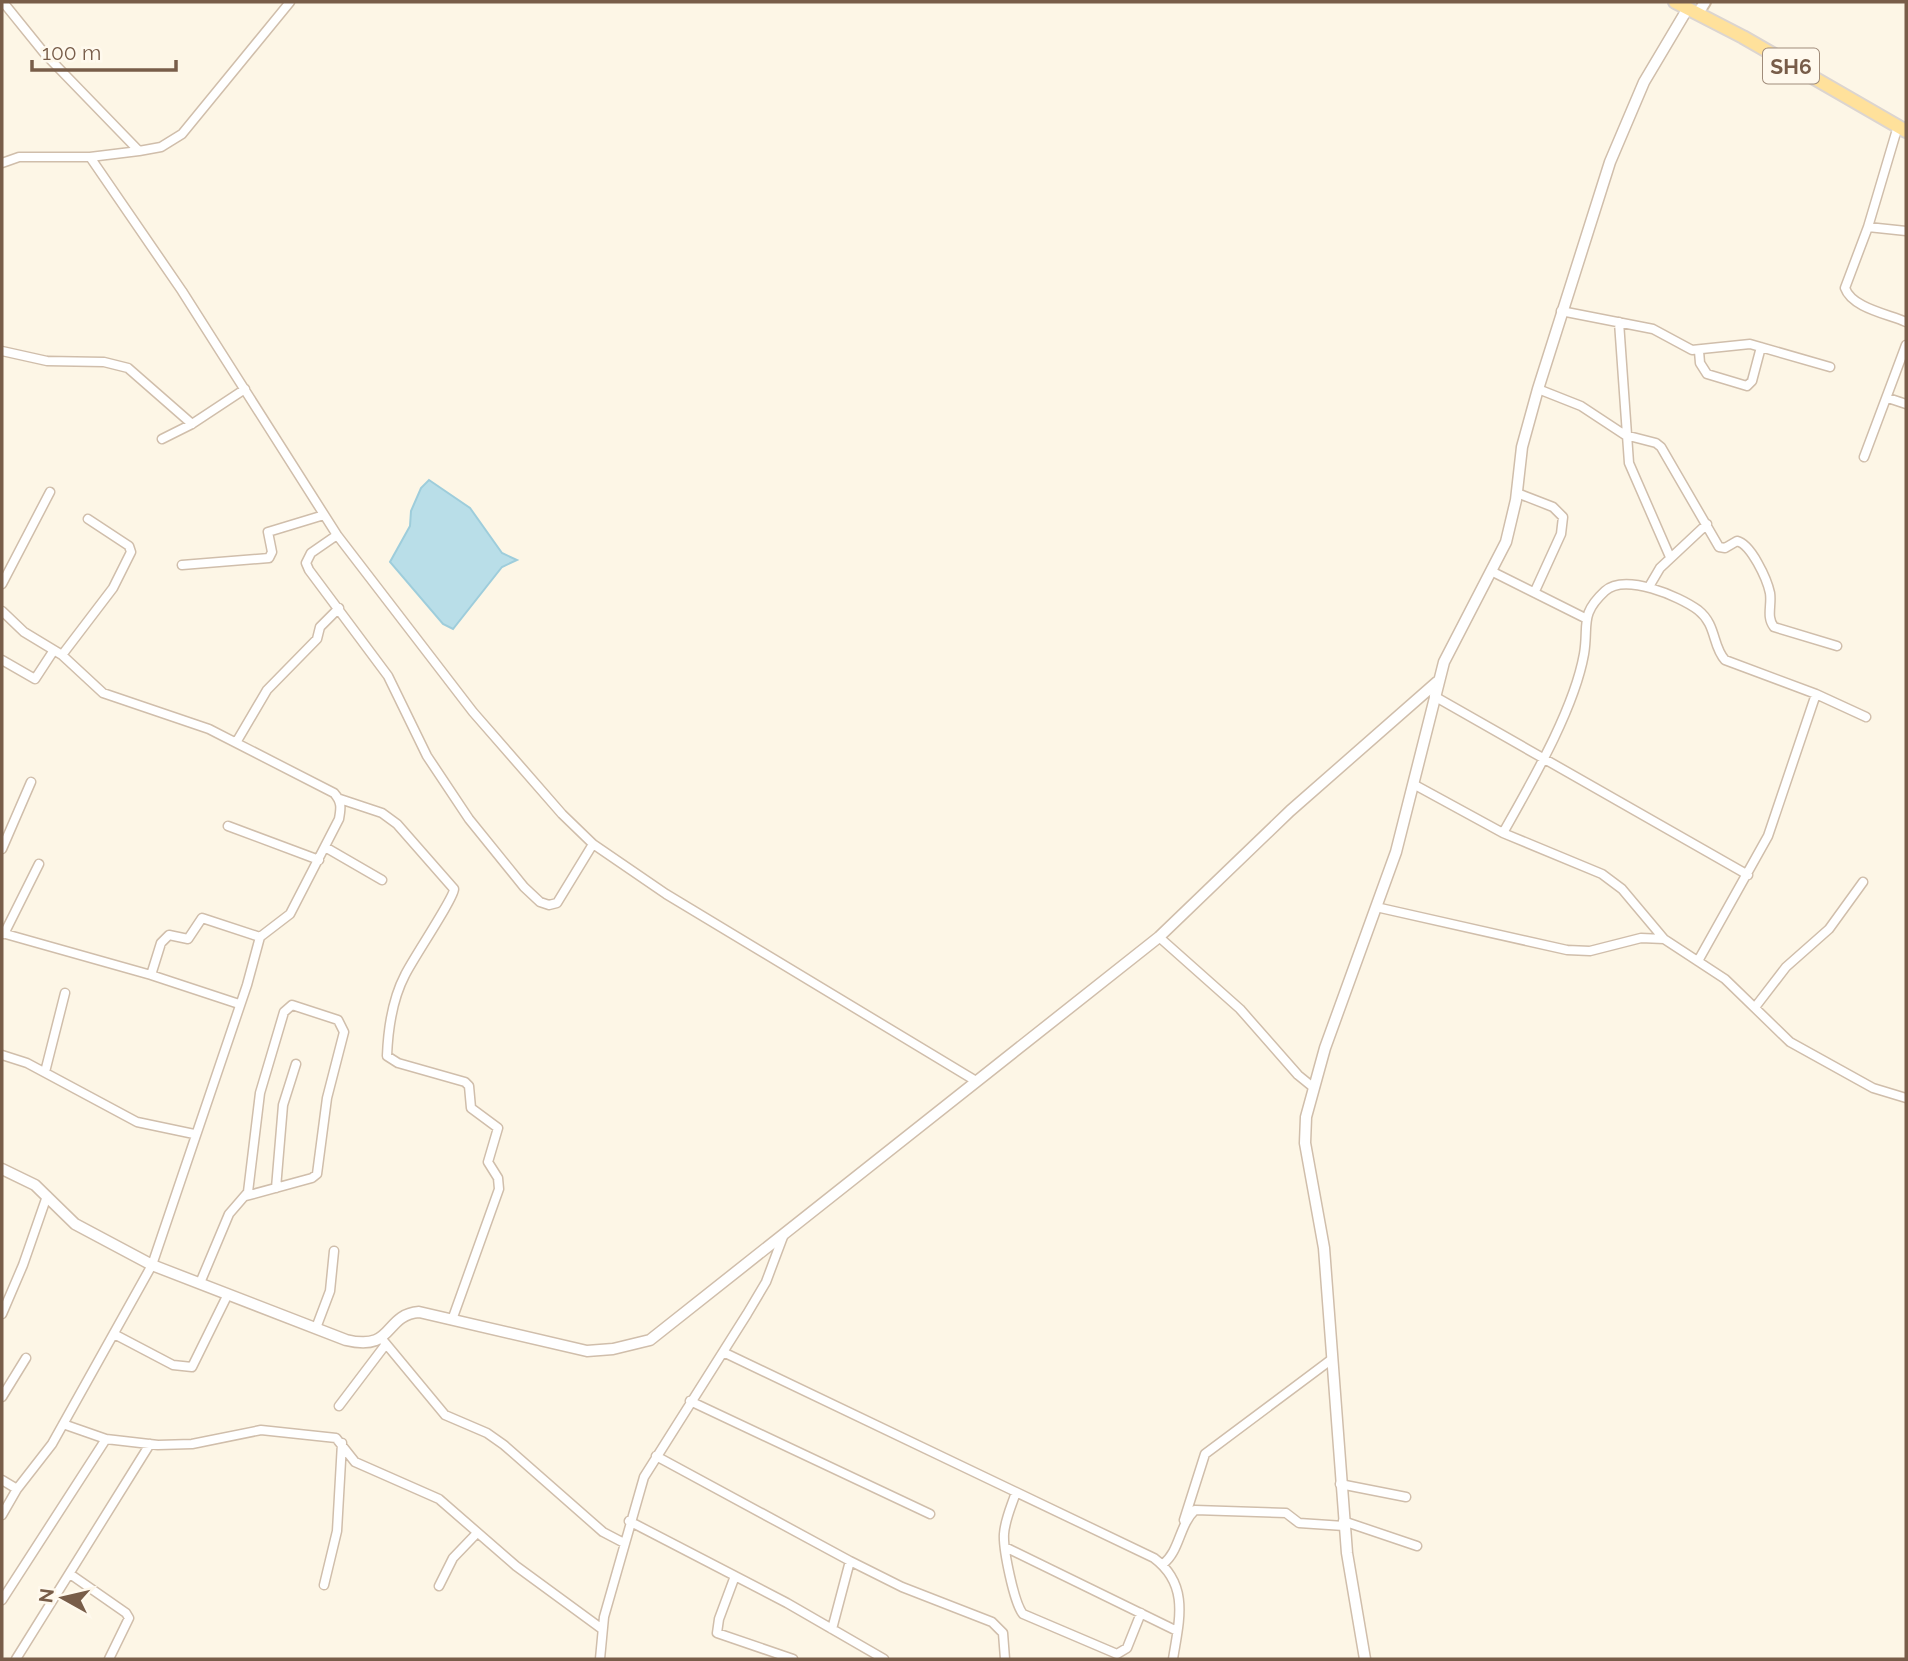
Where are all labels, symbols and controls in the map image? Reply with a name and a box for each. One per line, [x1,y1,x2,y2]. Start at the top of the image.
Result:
scale bar [32,28,175,72]
text: 100 m [42,40,101,65]
road number: SH6 [1763,48,1819,84]
north arrow [28,1563,98,1633]
text: N [34,1587,58,1604]

